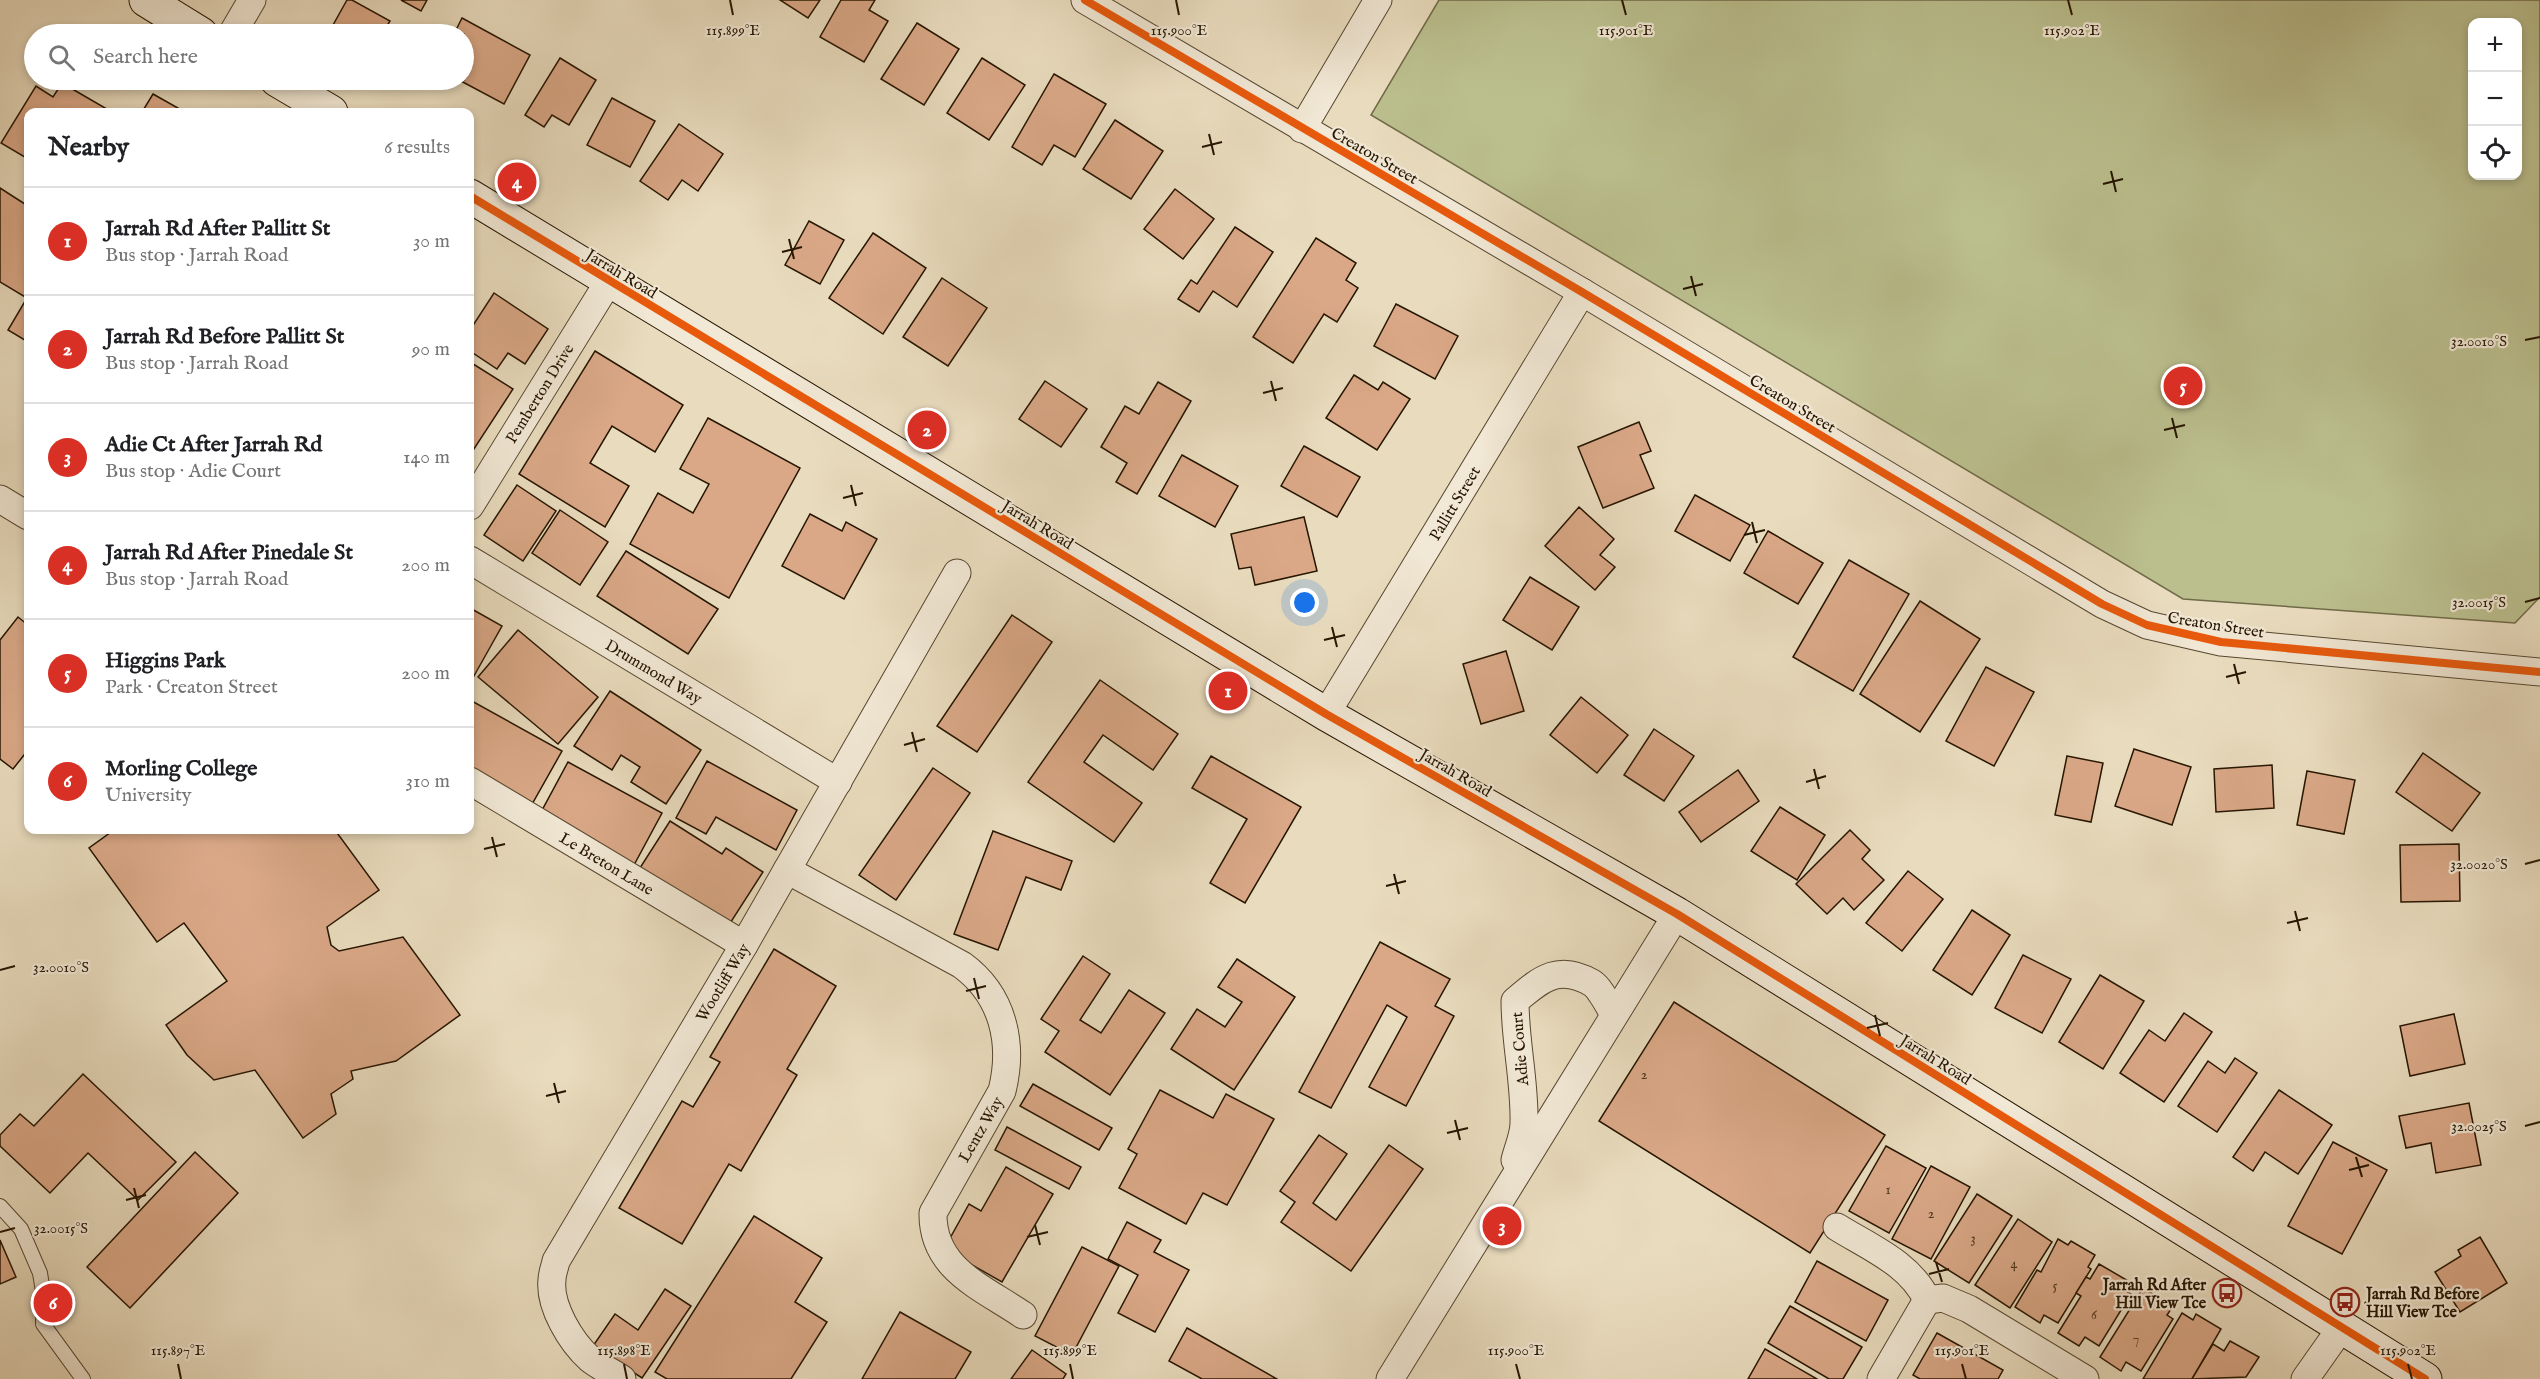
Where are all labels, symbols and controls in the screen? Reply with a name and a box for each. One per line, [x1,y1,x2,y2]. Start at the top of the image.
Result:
map controls [2468,18,2522,180]
button: + [2468,18,2522,72]
text: 115.899°E [706,21,760,40]
text: 115.900°E [1151,21,1207,40]
text: 115.901°E [1599,21,1653,40]
text: 115.902°E [2044,21,2100,40]
search box [24,24,474,90]
icon: search [45,41,78,74]
text: Search here [93,43,198,71]
button: − [2468,72,2522,126]
street label: Creaton Street [1327,124,1422,190]
button: locate [2468,126,2522,180]
text: Nearby [48,131,129,164]
text: 6 results [384,135,450,160]
pin: 4 [498,160,536,204]
text: Jarrah Rd After Pallitt St [105,215,330,243]
text: 1 [64,229,71,254]
text: 30 m [413,229,450,254]
text: Bus stop · Jarrah Road [105,243,288,268]
street label: Jarrah Road [580,245,661,304]
text: Jarrah Rd Before Pallitt St [105,323,344,351]
text: 32.0010°S [2451,332,2507,351]
text: 2 [63,337,72,362]
text: 90 m [412,337,450,362]
street label: Pemberton Drive [502,341,579,448]
text: Bus stop · Jarrah Road [105,351,288,376]
pin: 5 [2164,364,2202,408]
street label: Creaton Street [1745,371,1839,439]
pin: 2 [908,408,946,452]
text: Adie Ct After Jarrah Rd [105,431,322,459]
text: 3 [64,445,71,470]
text: 140 m [403,445,450,470]
text: Bus stop · Adie Court [105,459,281,484]
street label: Pallitt Street [1426,463,1486,545]
street label: Jarrah Road [996,496,1077,555]
text: Jarrah Rd After Pinedale St [105,539,353,567]
text: 4 [63,553,72,578]
text: 200 m [401,553,450,578]
text: Bus stop · Jarrah Road [105,567,288,592]
your location [1290,588,1319,617]
text: 32.0015°S [2452,593,2506,612]
street label: Creaton Street [2166,608,2266,644]
street label: Drummond Way [601,636,705,710]
text: Higgins Park [105,647,226,675]
text: 5 [64,661,71,686]
text: 200 m [401,661,450,686]
pin: 1 [1208,668,1248,714]
text: Park · Creaton Street [105,675,278,700]
street label: Jarrah Road [1414,744,1495,803]
text: Morling College [105,755,257,783]
text: 6 [63,769,72,794]
text: 310 m [406,769,450,794]
text: University [105,783,192,808]
street label: Le Breton Lane [555,829,657,901]
text: 32.0020°S [2450,855,2508,874]
street label: Wootliff Way [693,940,755,1026]
text: 32.0010°S [33,958,89,977]
street label: Adie Court [1508,1011,1534,1088]
street label: Jarrah Road [1894,1030,1974,1091]
house number: 2 [1641,1066,1648,1084]
street label: Lentz Way [955,1093,1009,1166]
text: 32.0025°S [2451,1117,2507,1136]
house number: 1 [1885,1181,1891,1199]
pin: 3 [1482,1204,1522,1248]
house number: 2 [1928,1205,1935,1223]
text: 32.0015°S [34,1219,88,1238]
house number: 3 [1970,1230,1976,1248]
house number: 4 [2011,1255,2018,1273]
place label: Jarrah Rd After Hill View Tce [2101,1276,2207,1314]
house number: 5 [2052,1277,2058,1295]
bus stop icon: Jarrah Rd After Hill View Tce [2211,1277,2243,1309]
pin: 6 [34,1280,72,1326]
place label: Jarrah Rd Before Hill View Tce [2364,1285,2480,1323]
bus stop icon: Jarrah Rd Before Hill View Tce [2329,1286,2361,1318]
house number: 6 [2091,1306,2098,1324]
house number: 7 [2133,1330,2139,1348]
text: 115.897°E [151,1341,205,1360]
text: 115.898°E [597,1341,651,1360]
text: 115.899°E [1043,1341,1097,1360]
text: 115.900°E [1488,1341,1544,1360]
text: 115.901°E [1935,1341,1989,1360]
text: 115.902°E [2380,1341,2436,1360]

